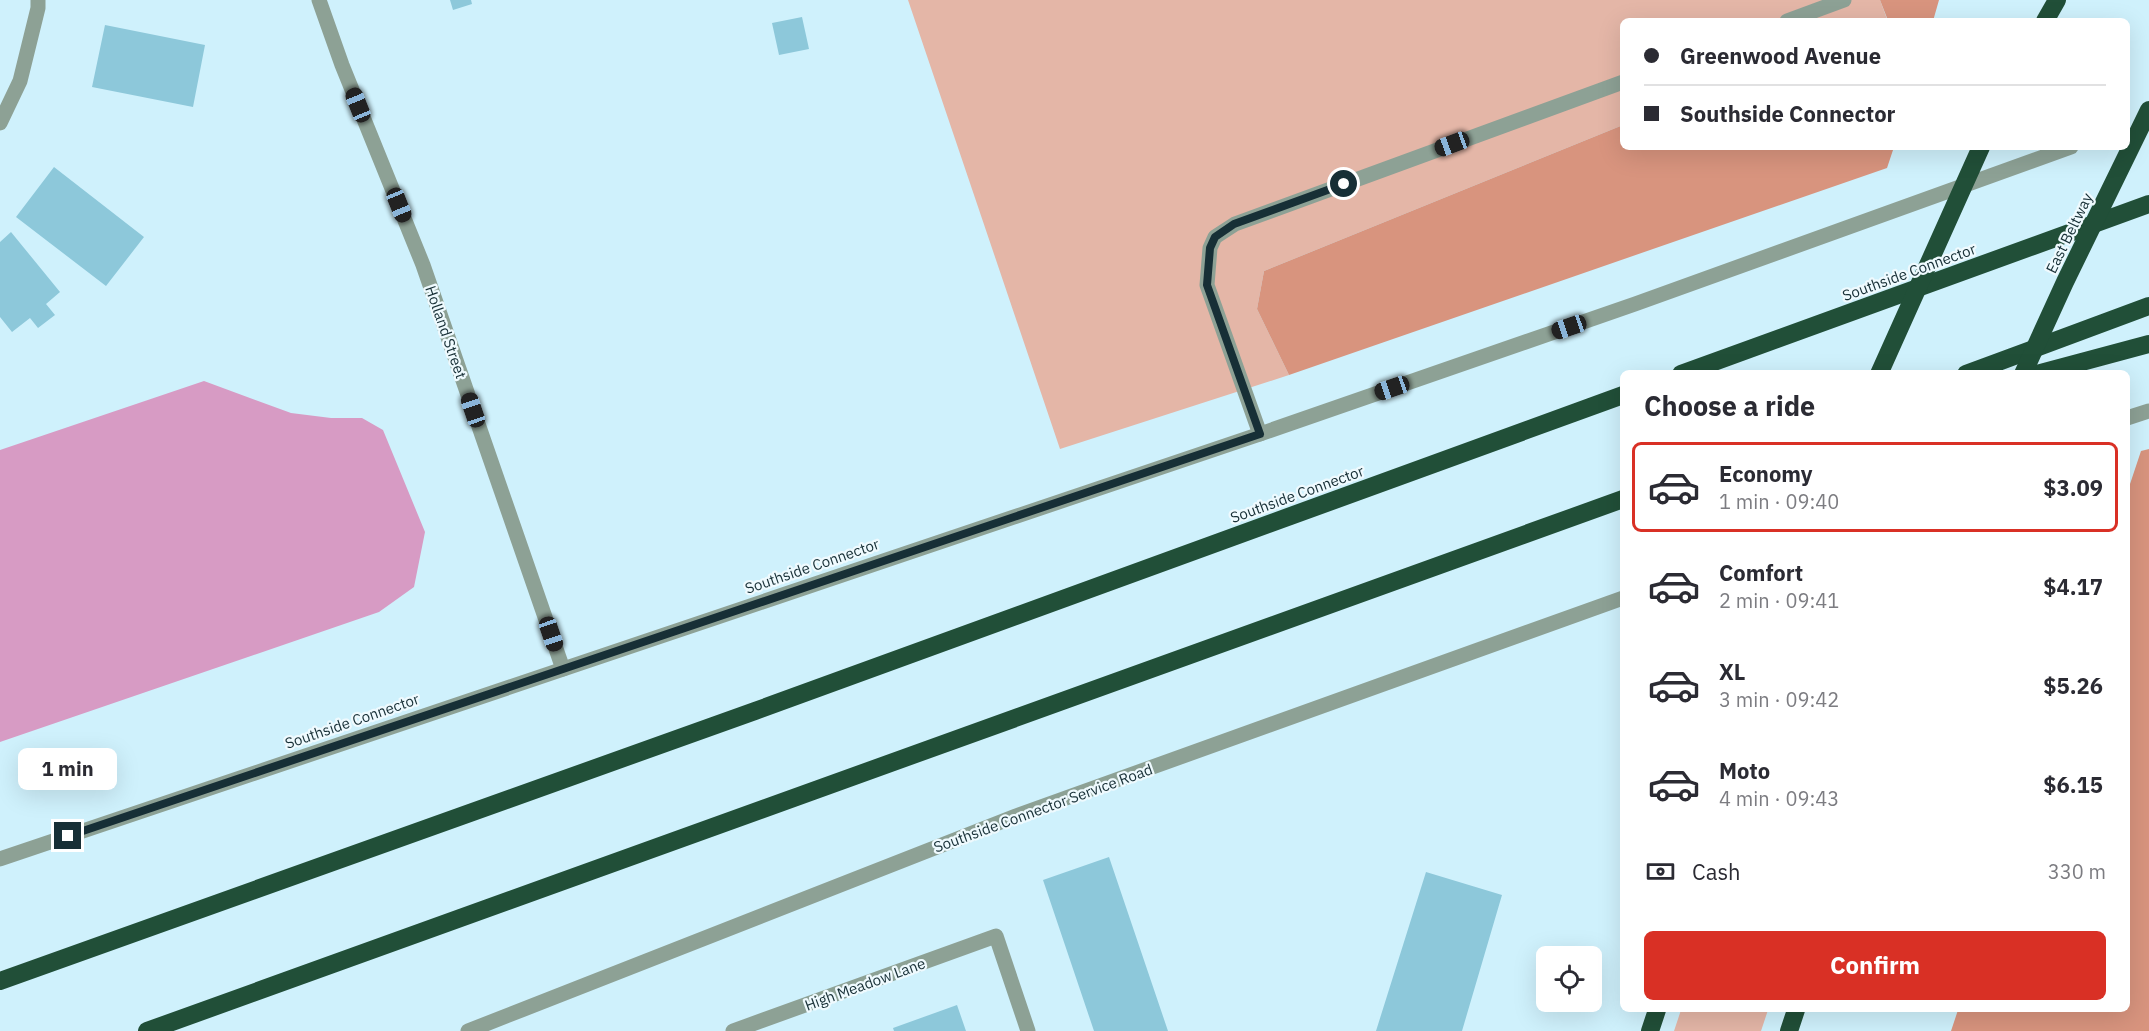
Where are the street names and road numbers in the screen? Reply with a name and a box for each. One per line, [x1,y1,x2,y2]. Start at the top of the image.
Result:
street label: East Beltway [2041,189,2097,276]
street label: Southside Connector [1840,239,1979,305]
street label: Holland Street [421,283,471,381]
street label: Southside Connector [1228,461,1367,527]
street label: Southside Connector [742,534,882,598]
street label: Southside Connector [282,689,422,753]
street label: Southside Connector Service Road [931,759,1155,857]
street label: High Meadow Lane [802,953,928,1015]

